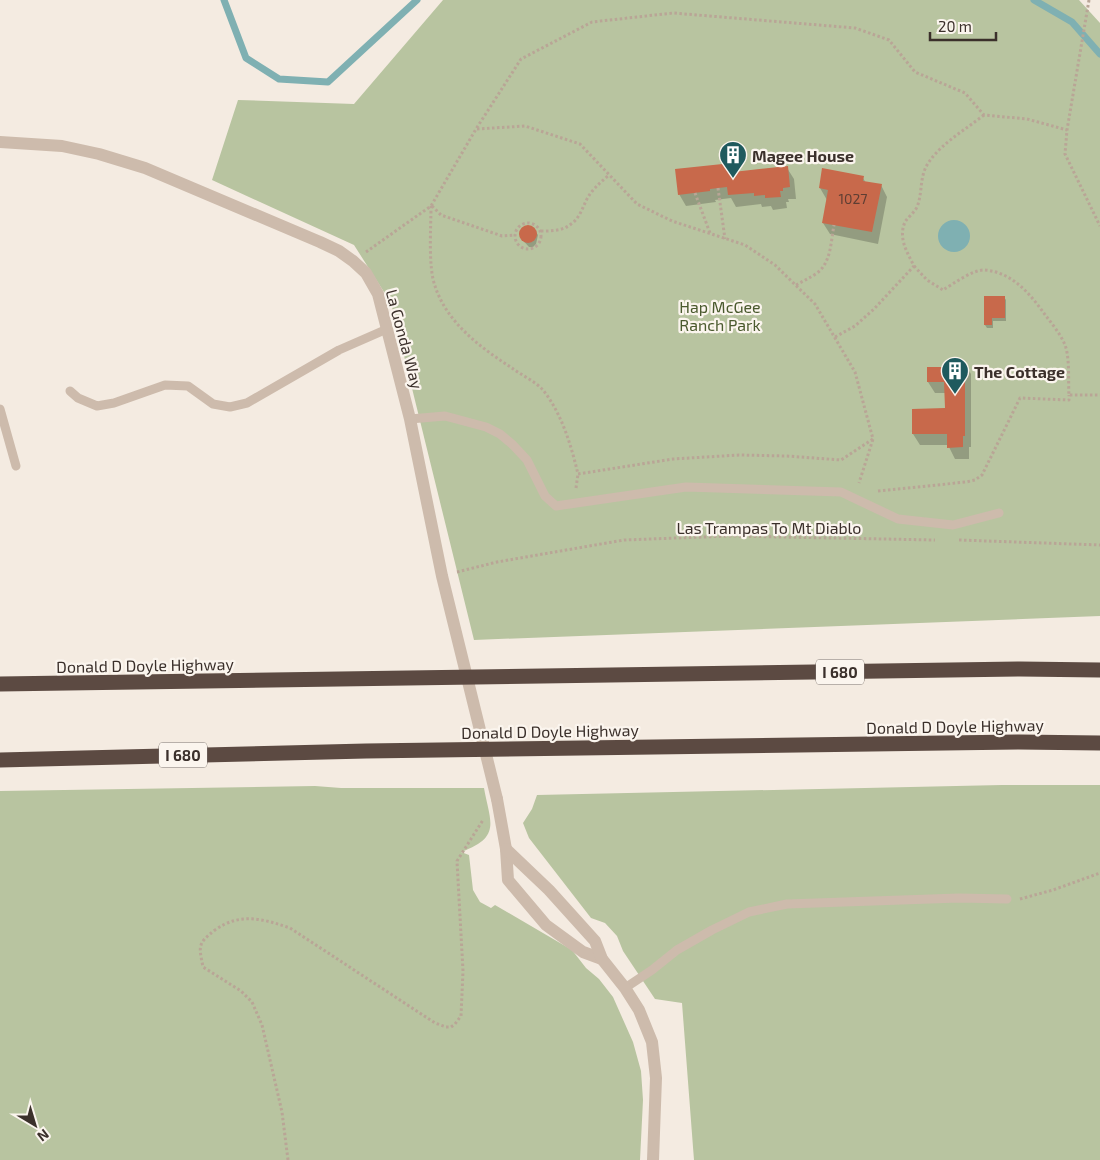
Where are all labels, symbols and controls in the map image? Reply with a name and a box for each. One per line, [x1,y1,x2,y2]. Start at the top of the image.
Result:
scale bar [930,10,996,42]
text: 20 m [938,17,972,35]
building icon: Magee House [718,140,748,179]
place label: Magee House [752,146,854,165]
house number: 1027 [838,190,868,207]
street label: La Gonda Way [383,287,428,392]
park label: Hap McGee Ranch Park [679,297,761,334]
building icon: The Cottage [940,356,970,395]
place label: The Cottage [974,362,1065,381]
street label: Las Trampas To Mt Diablo [677,518,861,537]
street label: Donald D Doyle Highway [56,654,235,676]
road number: I 680 [816,660,864,684]
street label: Donald D Doyle Highway [866,715,1045,737]
street label: Donald D Doyle Highway [461,720,640,742]
road number: I 680 [159,742,207,768]
north arrow [10,1100,60,1150]
text: N [34,1126,53,1145]

